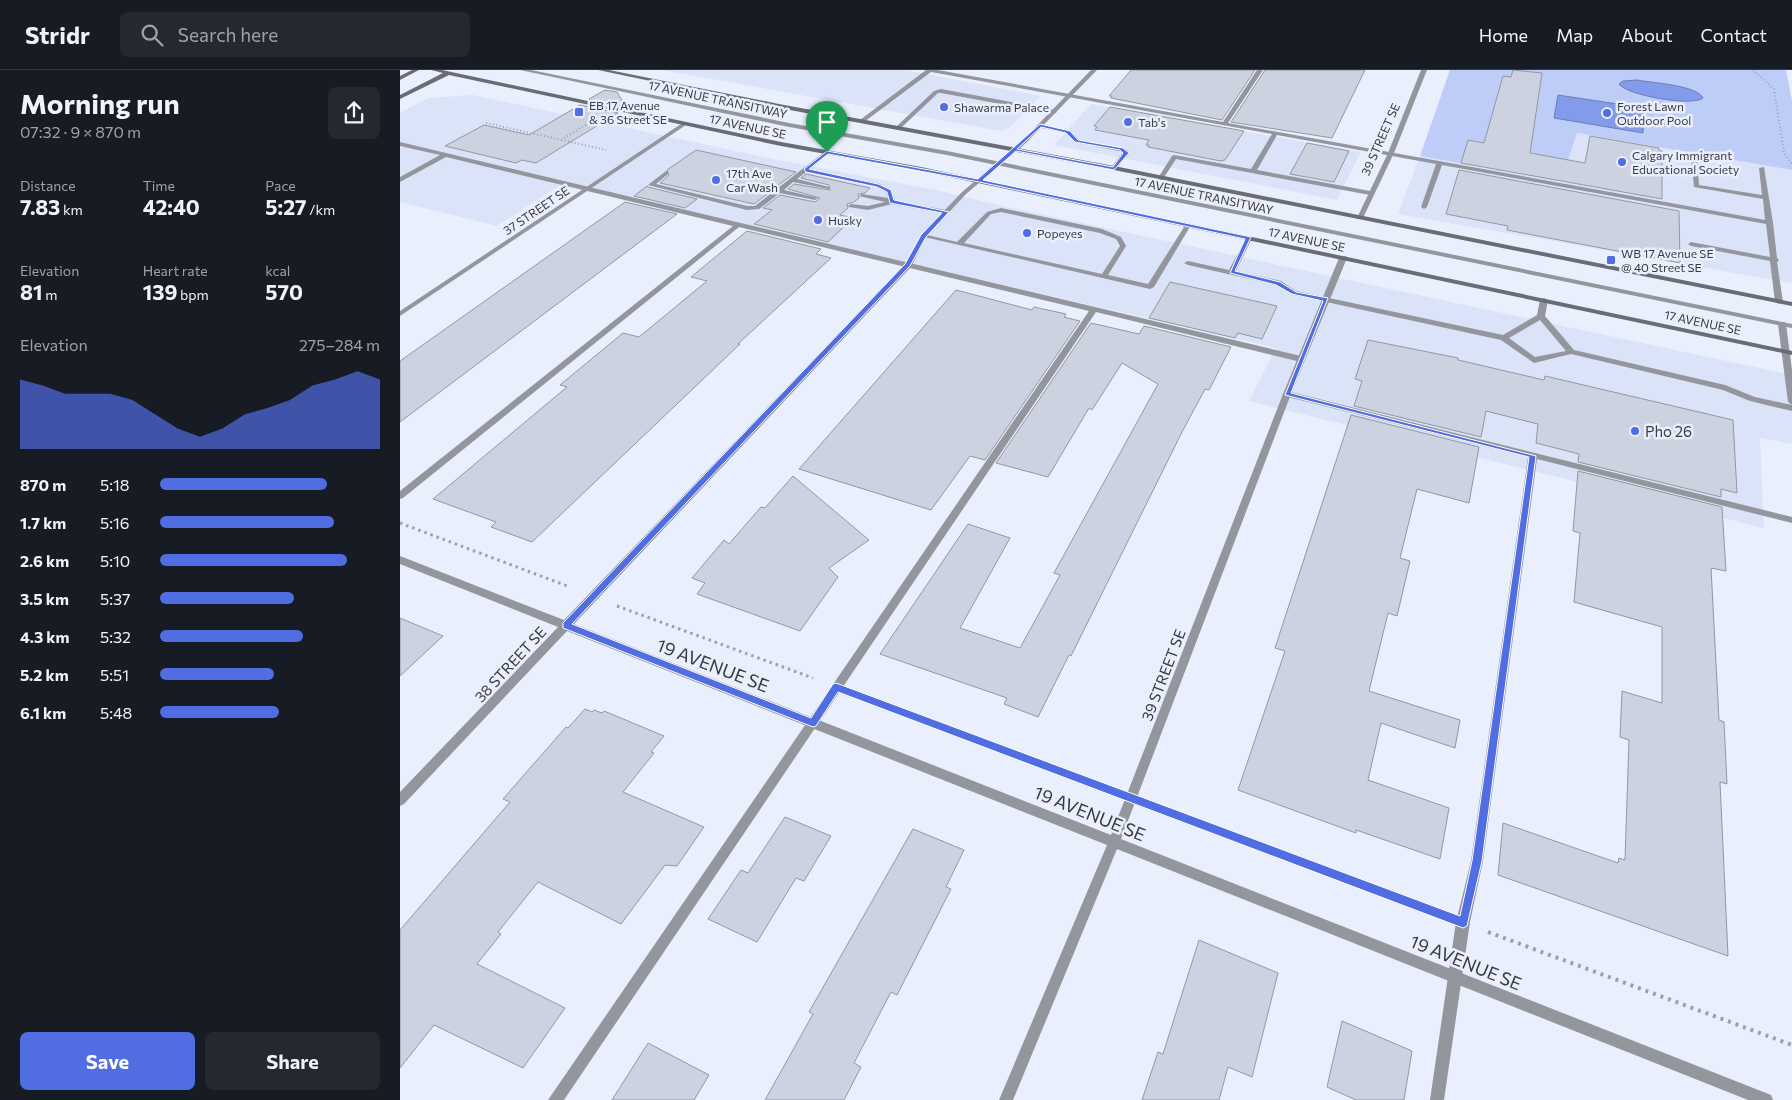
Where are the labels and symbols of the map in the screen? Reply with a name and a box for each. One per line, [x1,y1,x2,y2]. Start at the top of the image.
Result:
street label: 17 AVENUE TRANSITWAY [647,77,789,121]
place label: EB 17 Avenue & 36 Street SE [589,98,667,126]
place label: Forest Lawn Outdoor Pool [1617,99,1691,127]
place label: Shawarma Palace [954,100,1049,114]
pin [806,101,848,152]
marker: Shawarma Palace [938,101,950,113]
street label: 39 STREET SE [1358,101,1402,177]
marker: EB 17 Avenue & 36 Street SE [573,106,585,118]
marker: Forest Lawn Outdoor Pool [1601,107,1613,119]
street label: 17 AVENUE SE [708,111,788,141]
place label: Tab's [1138,115,1166,129]
marker: Tab's [1122,116,1134,128]
place label: Calgary Immigrant Educational Society [1632,148,1739,176]
marker: Calgary Immigrant Educational Society [1616,156,1628,168]
place label: 17th Ave Car Wash [726,166,778,194]
street label: 17 AVENUE TRANSITWAY [1133,173,1275,217]
marker: 17th Ave Car Wash [710,174,722,186]
street label: 37 STREET SE [500,183,572,237]
place label: Husky [828,213,862,227]
marker: Husky [812,214,824,226]
street label: 17 AVENUE SE [1267,224,1347,254]
place label: Popeyes [1037,226,1083,240]
marker: Popeyes [1021,227,1033,239]
place label: WB 17 Avenue SE @ 40 Street SE [1621,246,1714,274]
marker: WB 17 Avenue SE @ 40 Street SE [1605,254,1617,266]
street label: 17 AVENUE SE [1663,307,1743,337]
place label: Pho 26 [1645,422,1692,440]
marker: Pho 26 [1629,425,1641,437]
street label: 38 STREET SE [470,622,550,706]
street label: 39 STREET SE [1137,627,1189,723]
street label: 19 AVENUE SE [654,634,772,696]
street label: 19 AVENUE SE [1031,781,1149,845]
street label: 19 AVENUE SE [1407,930,1525,994]

